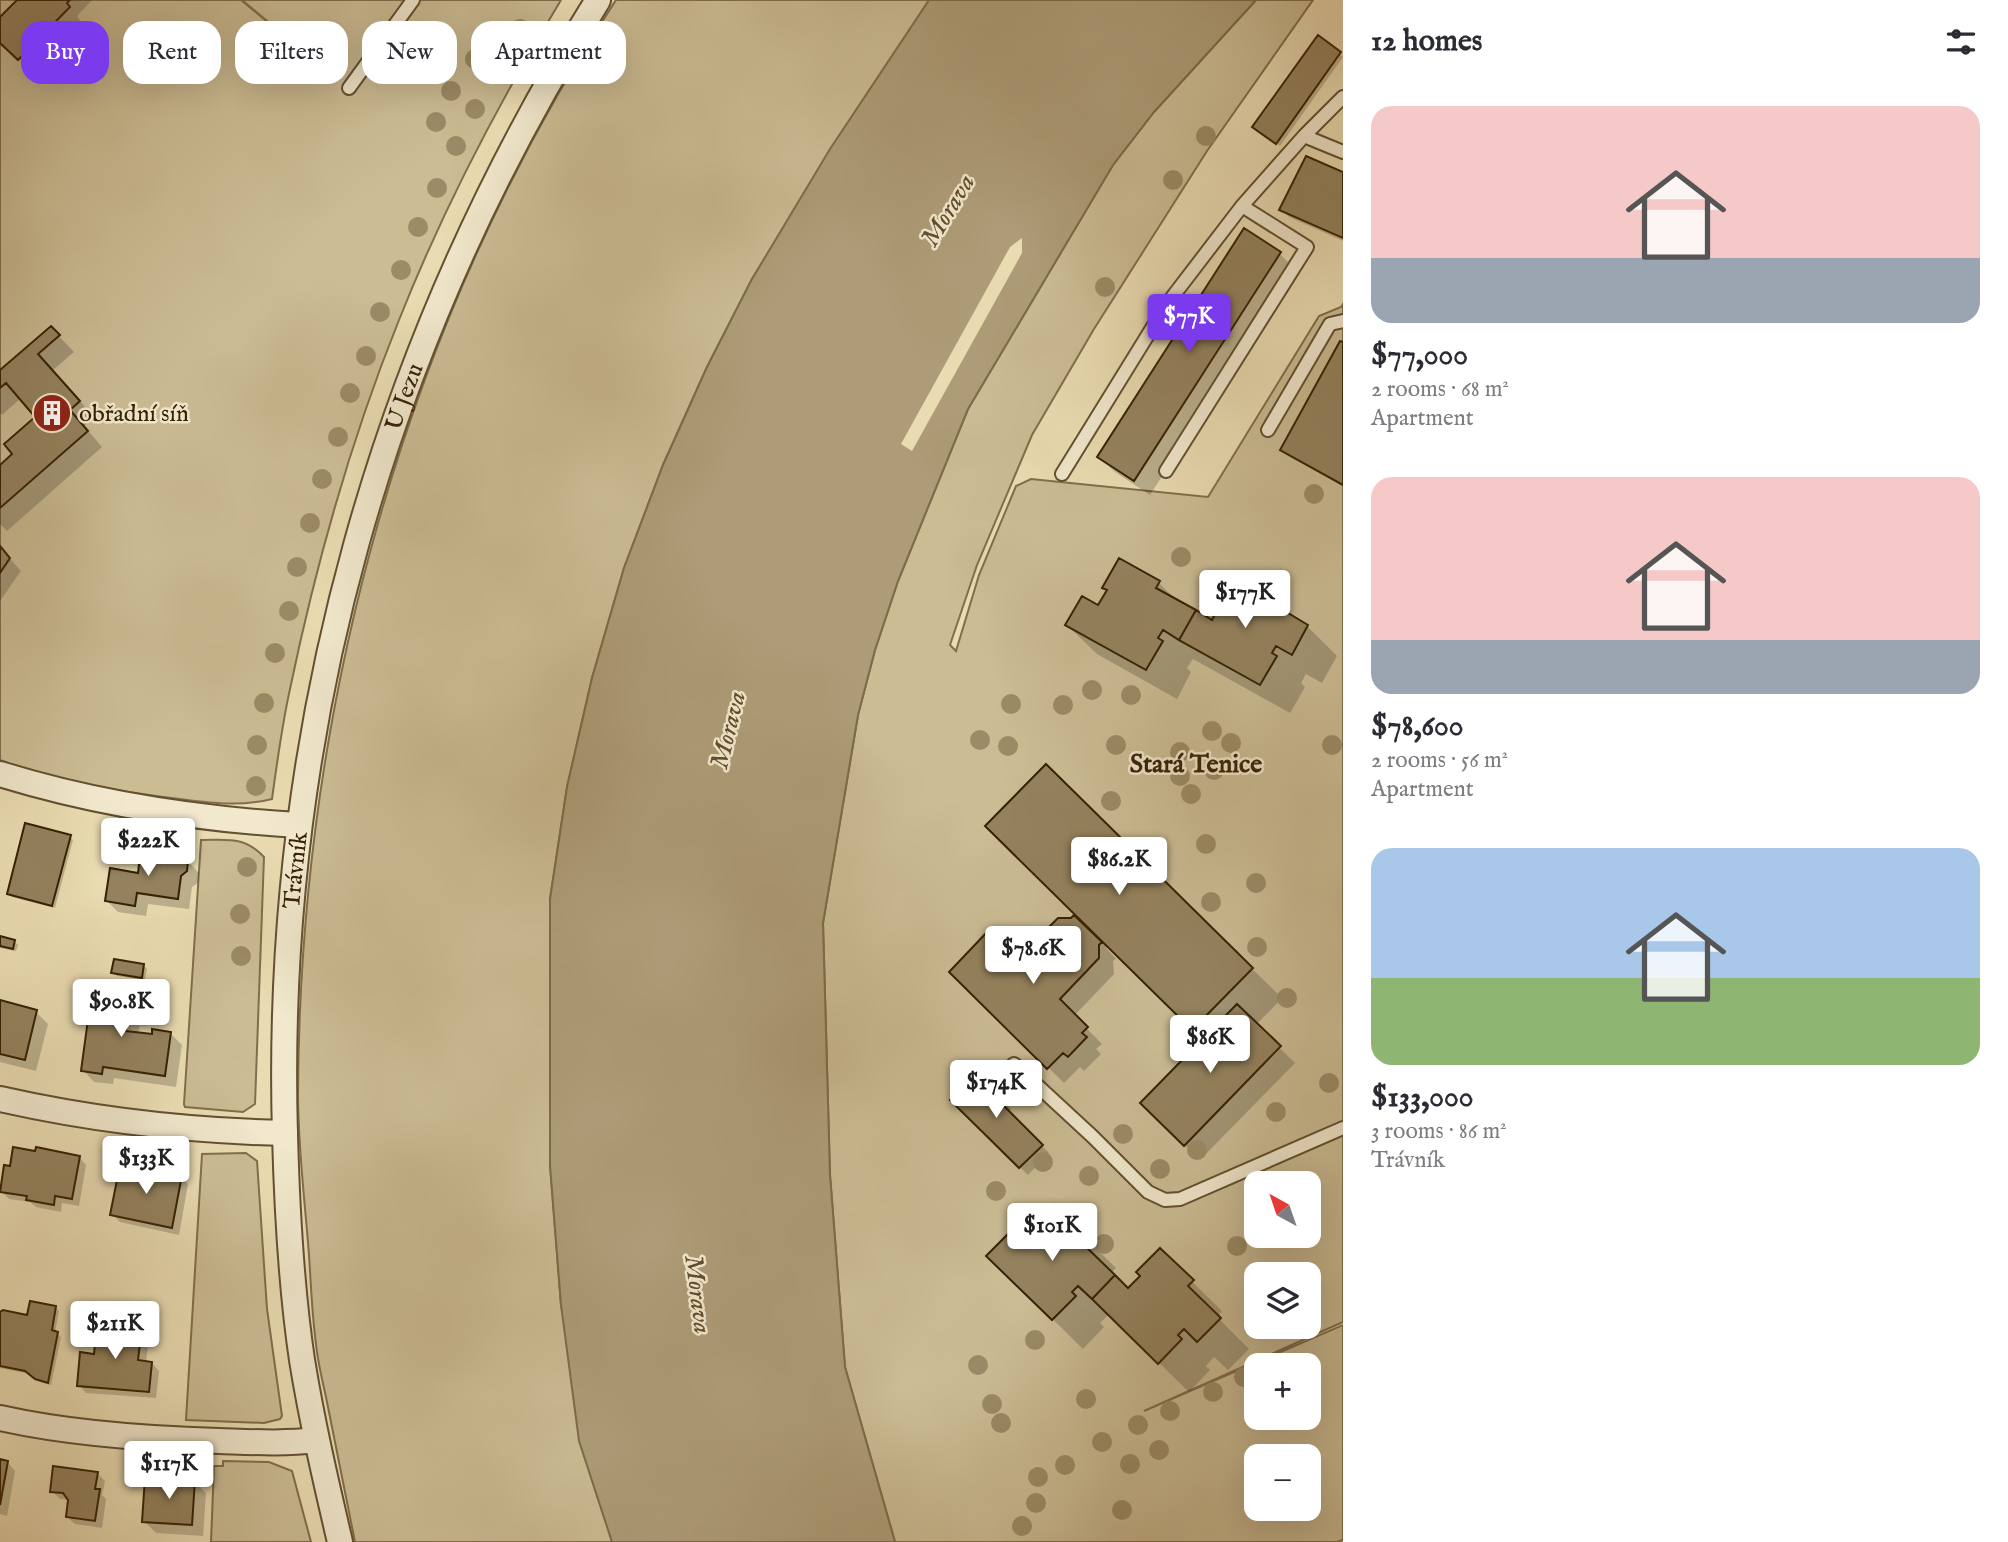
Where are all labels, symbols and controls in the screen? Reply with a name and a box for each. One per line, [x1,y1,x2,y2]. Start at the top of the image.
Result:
chip: Buy [21,21,109,84]
chip: Rent [123,21,221,84]
chip: Filters [235,21,348,84]
chip: New [362,21,457,84]
chip: Apartment [471,21,626,84]
text: 12 homes [1371,23,1482,61]
icon: filters [1942,23,1980,61]
icon: home [1613,152,1739,278]
water label: Morava [914,168,983,253]
pin: $77K [1148,294,1230,354]
text: $77K [1164,302,1214,331]
text: $77,000 [1371,337,1468,375]
street label: U Jezu [379,359,431,435]
text: 2 rooms · 68 m² [1371,375,1509,404]
building icon: obřadní síň [31,392,73,434]
place label: obřadní síň [79,399,189,430]
text: Apartment [1371,404,1474,433]
icon: home [1613,523,1739,649]
pin: $177K [1196,570,1294,630]
text: $177K [1215,578,1275,607]
water label: Morava [703,688,754,773]
text: $78,600 [1371,708,1464,746]
text: 2 rooms · 56 m² [1371,746,1508,775]
district label: Stará Tenice [1130,748,1262,781]
text: Apartment [1371,775,1474,804]
pin: $222K [99,818,197,878]
text: $222K [117,826,179,855]
street label: Trávník [277,830,316,910]
pin: $86.2K [1062,838,1176,897]
text: $86.2K [1087,845,1151,874]
icon: home [1613,894,1739,1020]
pin: $78.6K [976,926,1090,986]
text: $78.6K [1001,934,1065,963]
pin: $90.8K [64,979,178,1039]
text: $90.8K [89,987,153,1016]
pin: $86K [1169,1016,1251,1075]
text: $86K [1186,1023,1234,1052]
pin: $174K [947,1060,1045,1120]
text: $174K [966,1068,1026,1097]
text: $133,000 [1371,1079,1473,1117]
text: 3 rooms · 86 m² [1371,1117,1507,1146]
pin: $133K [97,1136,195,1196]
text: $133K [118,1144,174,1173]
text: Trávník [1371,1146,1445,1175]
north arrow [1244,1171,1321,1248]
map controls [1244,1171,1321,1521]
pin: $101K [1003,1204,1101,1263]
text: $101K [1023,1211,1081,1240]
water label: Morava [676,1253,719,1335]
button: layers [1244,1262,1321,1339]
pin: $211K [66,1302,164,1361]
text: $211K [86,1309,144,1338]
button: + [1244,1353,1321,1430]
pin: $117K [120,1442,218,1501]
button: − [1244,1444,1321,1521]
text: $117K [140,1449,198,1478]

